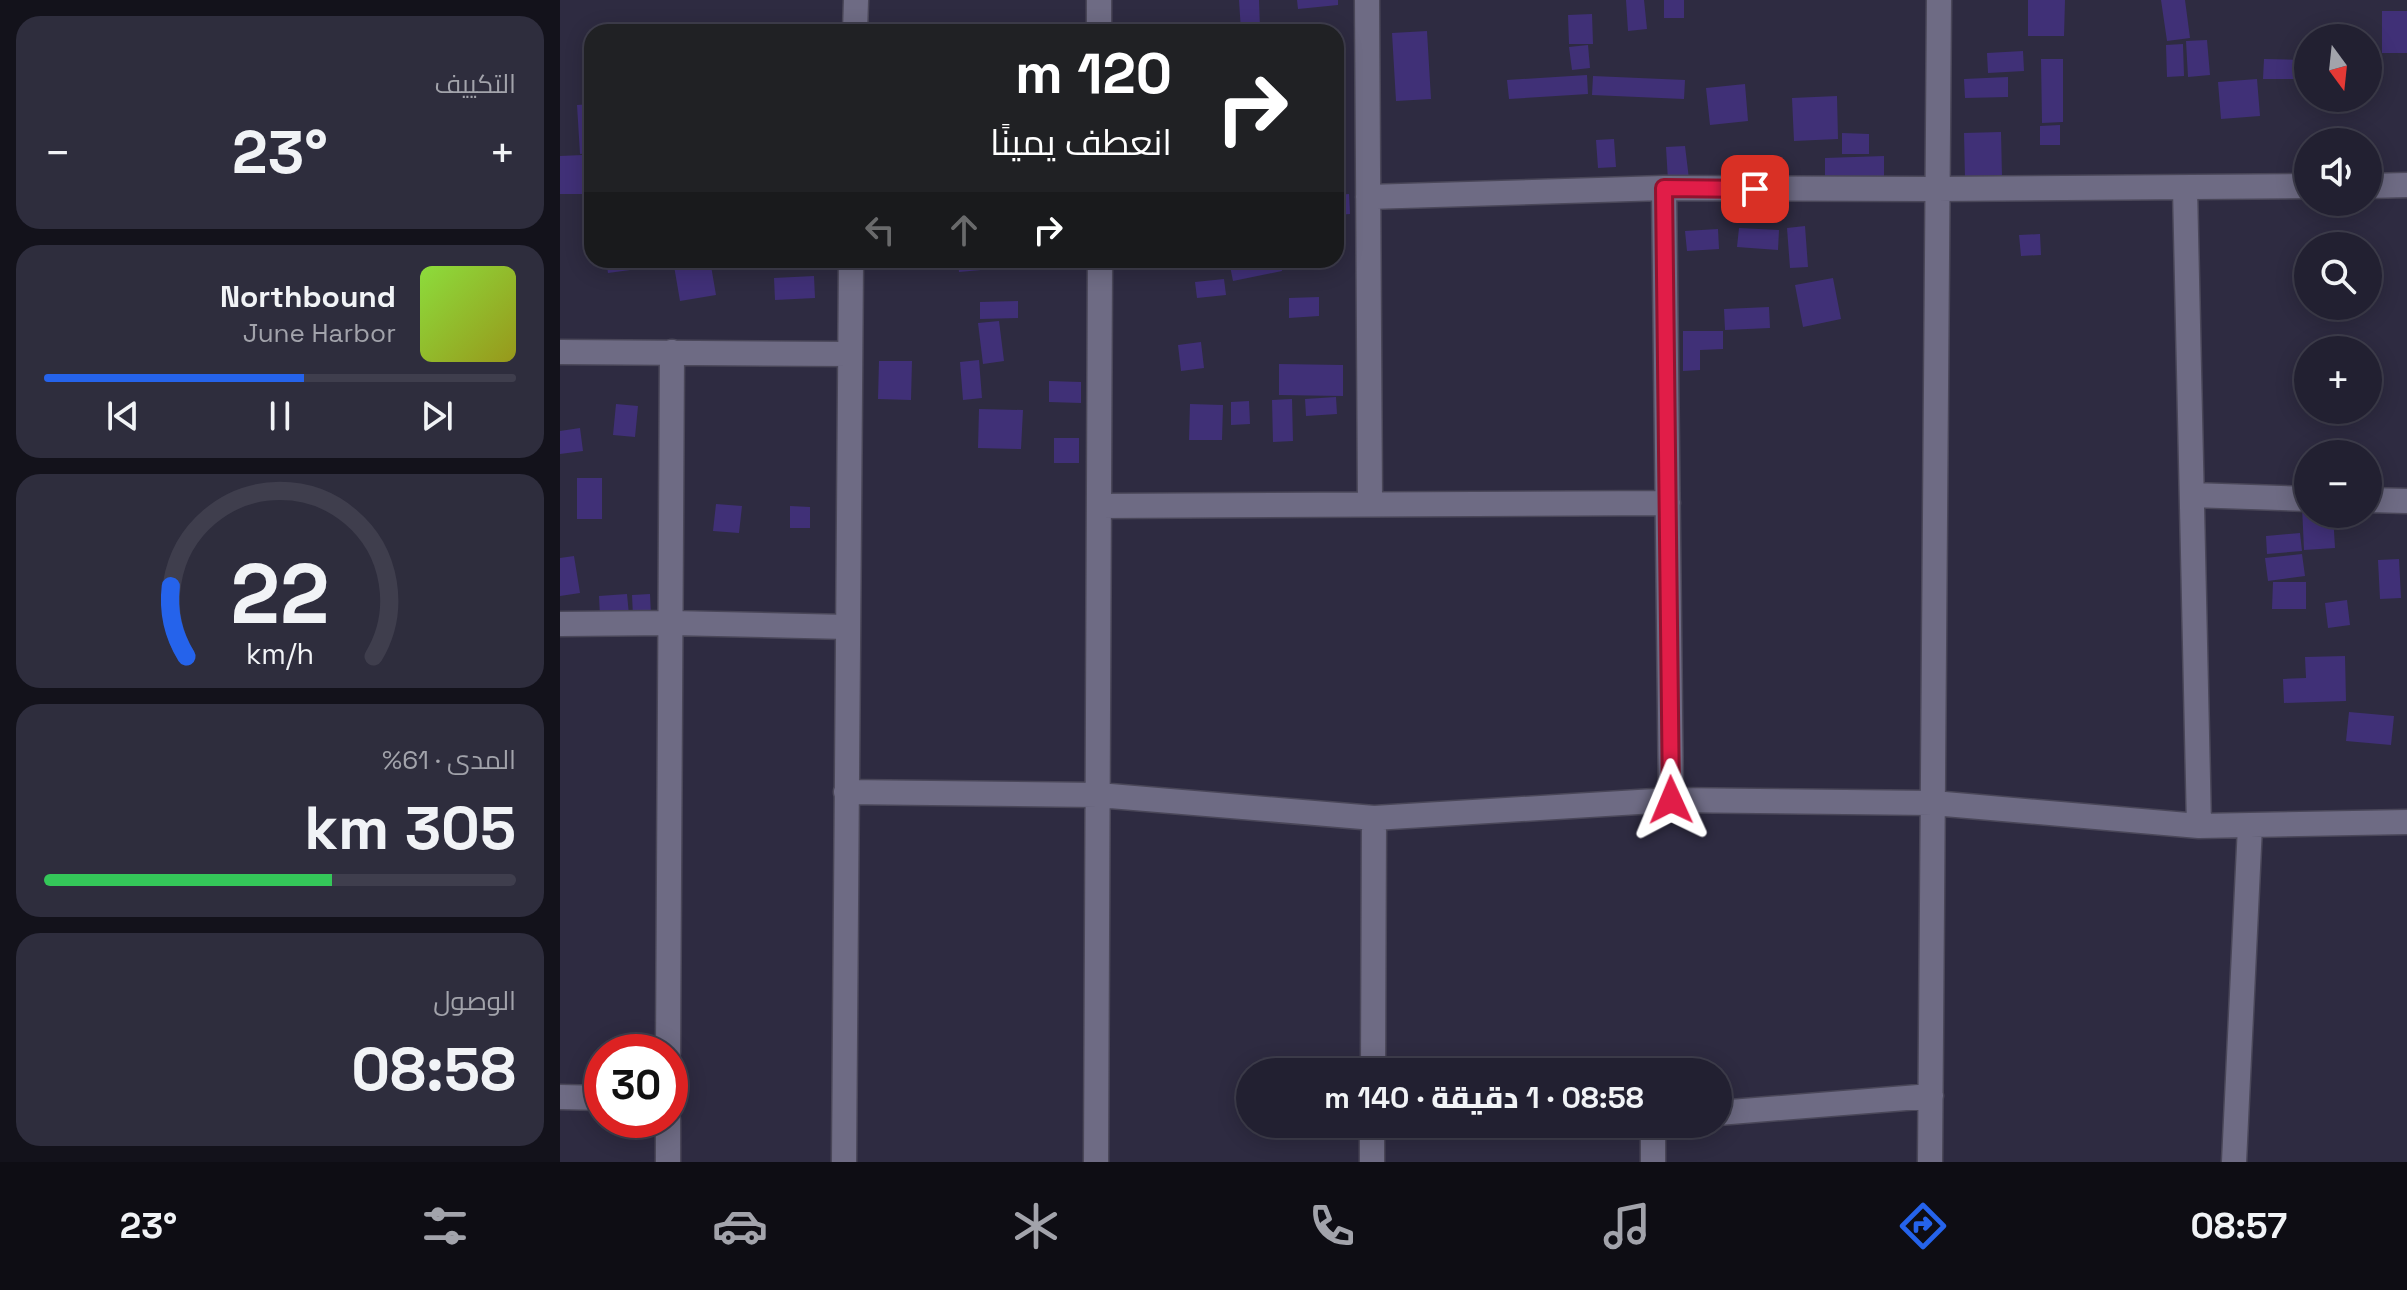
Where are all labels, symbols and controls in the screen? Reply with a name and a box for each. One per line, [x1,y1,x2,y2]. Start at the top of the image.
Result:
north arrow [2294,24,2382,112]
map controls [2294,24,2382,528]
text: 120 m [1015,38,1172,109]
icon: right [1200,56,1304,160]
text: التكييف [434,67,516,101]
text: 23° [232,114,328,191]
text: انعطف يمينًا [990,120,1172,166]
text: − [44,125,71,181]
text: + [489,125,516,181]
button: sound [2294,128,2382,216]
pin [1721,155,1789,223]
icon: arrive [1733,167,1777,211]
icon: left [858,208,902,252]
icon: ahead [942,208,986,252]
icon: right [1026,208,1070,252]
button: search [2294,232,2382,320]
text: Northbound [220,277,396,316]
text: June Harbor [243,316,396,350]
button: + [2294,336,2382,424]
icon: previous [101,394,145,438]
icon: pause [258,394,302,438]
icon: next [415,394,459,438]
button: − [2294,440,2382,528]
text: 22 [231,541,329,647]
text: km/h [246,636,314,672]
text: المدى · 61% [382,743,516,777]
position arrow [1629,758,1713,842]
text: 305 km [304,790,516,867]
text: الوصول [433,984,516,1018]
text: 08:58 [351,1031,516,1108]
speed limit sign: 30 [584,1034,688,1138]
text: 08:58 · 1 دقيقة · 140 m [1324,1078,1644,1117]
icon: filters [417,1198,473,1254]
icon: car [712,1198,768,1254]
icon: climate [1008,1198,1064,1254]
icon: phone [1304,1198,1360,1254]
icon: music [1599,1198,1655,1254]
icon: directions [1895,1198,1951,1254]
text: 23° [120,1203,177,1249]
text: 08:57 [2190,1203,2287,1249]

